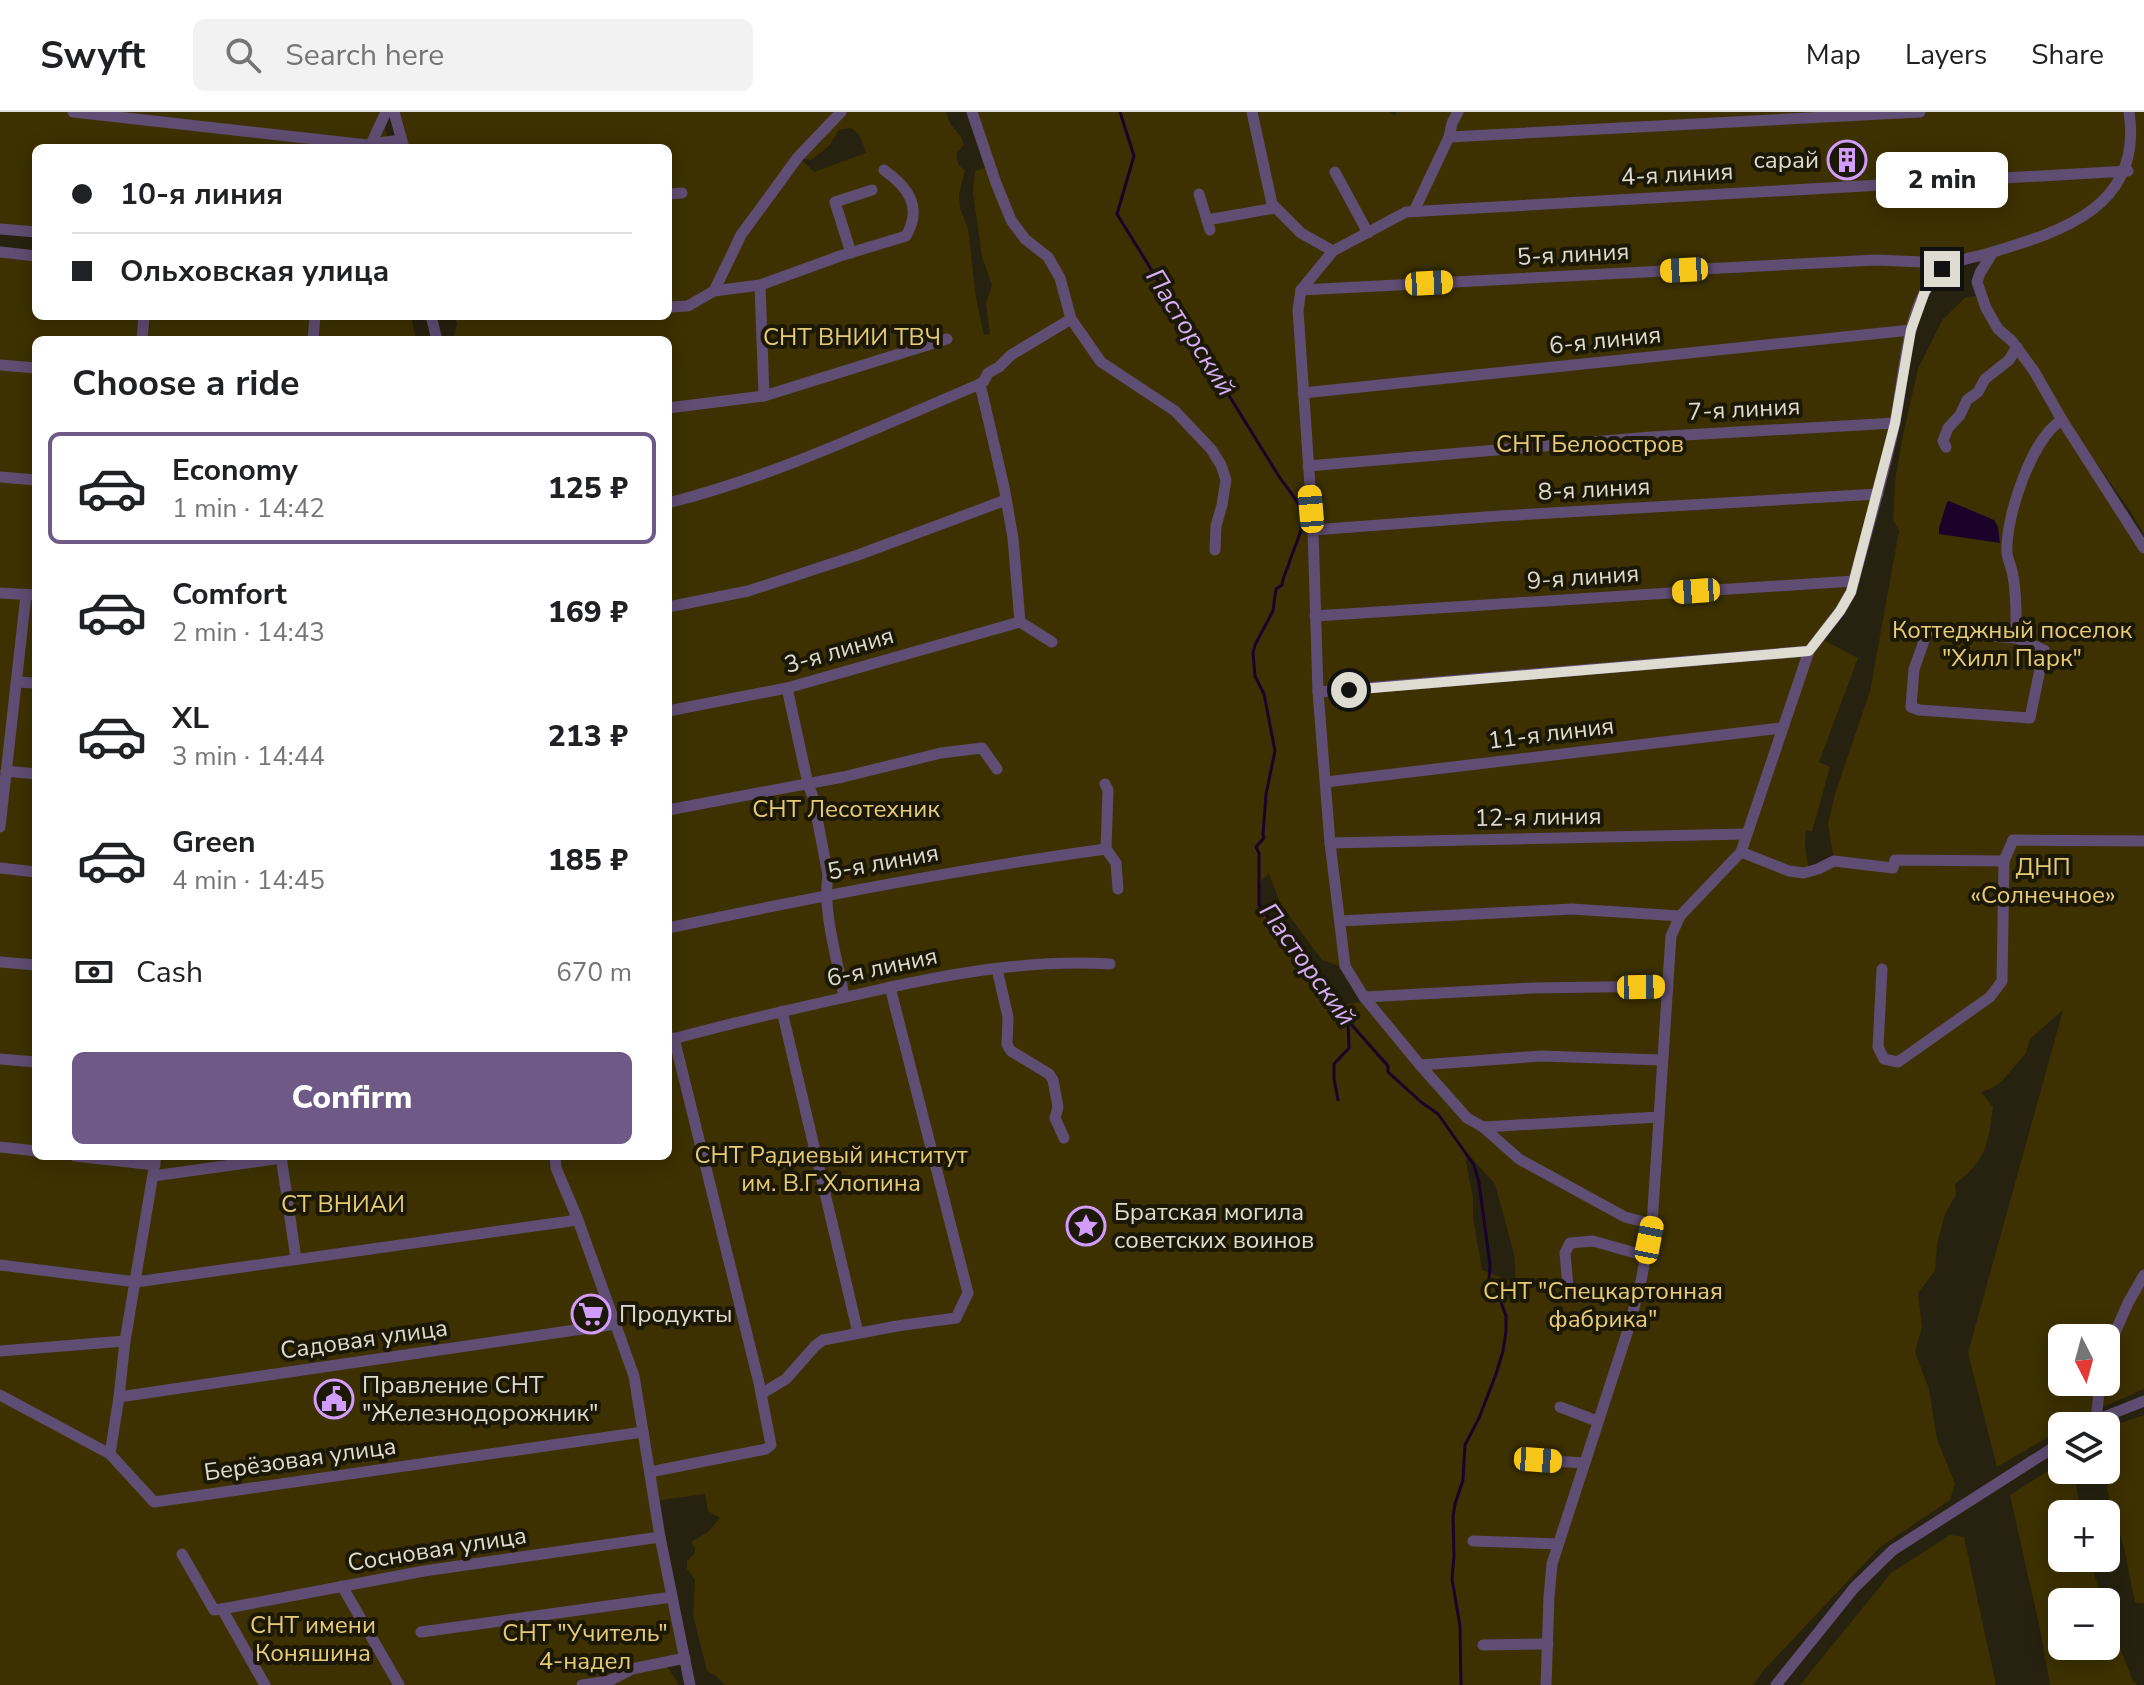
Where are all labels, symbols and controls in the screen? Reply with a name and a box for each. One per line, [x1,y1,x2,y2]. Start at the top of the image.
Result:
search box [193,19,753,91]
text: Swyft [40,30,145,81]
icon: search [221,33,265,77]
text: Search here [285,35,444,76]
text: Map [1806,36,1861,74]
text: Layers [1905,36,1987,74]
text: Share [2031,36,2104,74]
building icon: сарай [1826,139,1868,181]
place label: сарай [1754,144,1819,176]
callout: 2 min [1876,153,2008,209]
street label: 4-я линия [1620,155,1734,193]
text: 2 min [1908,162,1976,197]
text: 10-я линия [120,174,283,215]
street label: 5-я линия [1516,235,1630,273]
text: Ольховская улица [120,251,389,292]
route end [1924,251,1960,287]
car [1659,257,1709,283]
water label: Пасторский [1138,262,1244,403]
car [1404,270,1454,296]
street label: 6-я линия [1547,318,1663,362]
park label: СНТ ВНИИ ТВЧ [763,321,941,353]
text: Choose a ride [72,359,300,408]
street label: 7-я линия [1687,390,1801,428]
park label: СНТ Белоостров [1496,428,1684,460]
text: Economy [172,450,298,491]
icon: car [76,452,148,524]
text: 125 ₽ [548,468,628,509]
street label: 8-я линия [1537,470,1651,508]
car [1297,484,1325,534]
text: 1 min · 14:42 [172,491,325,526]
street label: 9-я линия [1526,557,1640,597]
text: Comfort [172,574,287,615]
icon: car [76,576,148,648]
car [1671,577,1721,605]
text: 169 ₽ [548,592,628,633]
park label: Коттеджный поселок "Хилл Парк" [1892,614,2132,674]
text: 2 min · 14:43 [172,615,325,650]
street label: 3-я линия [781,619,897,681]
route start [1331,672,1367,708]
text: XL [172,698,209,739]
icon: car [76,700,148,772]
street label: 11-я линия [1486,709,1616,757]
text: 213 ₽ [548,716,628,757]
text: 3 min · 14:44 [172,739,325,774]
park label: СНТ Лесотехник [752,793,940,825]
street label: 12-я линия [1474,800,1602,834]
text: Green [172,822,256,863]
icon: car [76,824,148,896]
street label: 5-я линия [825,836,941,888]
text: 185 ₽ [548,840,628,881]
park label: ДНП «Солнечное» [1970,851,2116,911]
text: 4 min · 14:45 [172,863,325,898]
water label: Пасторский [1251,896,1364,1033]
street label: 6-я линия [824,940,940,994]
icon: cash [72,950,116,994]
text: Cash [136,952,203,993]
text: 670 m [556,955,632,990]
car [1617,975,1665,999]
button: Confirm [72,1052,632,1144]
park label: СНТ Радиевый институт им. В.Г.Хлопина [694,1139,968,1199]
park label: СТ ВНИАИ [281,1188,405,1220]
place label: Братская могила советских воинов [1114,1196,1314,1256]
place icon: Братская могила советских воинов [1065,1205,1107,1247]
car [1633,1214,1665,1266]
park label: СНТ "Спецкартонная фабрика" [1483,1275,1723,1335]
supermarket icon: Продукты [570,1293,612,1335]
place label: Продукты [619,1298,733,1330]
street label: Садовая улица [278,1311,450,1367]
north arrow [2048,1324,2120,1396]
map controls [2048,1324,2120,1660]
place label: Правление СНТ "Железнодорожник" [362,1369,598,1429]
public building icon: Правление СНТ "Железнодорожник" [313,1378,355,1420]
button: layers [2048,1412,2120,1484]
street label: Берёзовая улица [202,1430,398,1488]
car [1513,1446,1563,1474]
button: + [2048,1500,2120,1572]
street label: Сосновая улица [345,1519,529,1579]
button: − [2048,1588,2120,1660]
park label: СНТ имени Коняшина [250,1609,376,1669]
park label: СНТ "Учитель" 4-надел [502,1617,668,1677]

